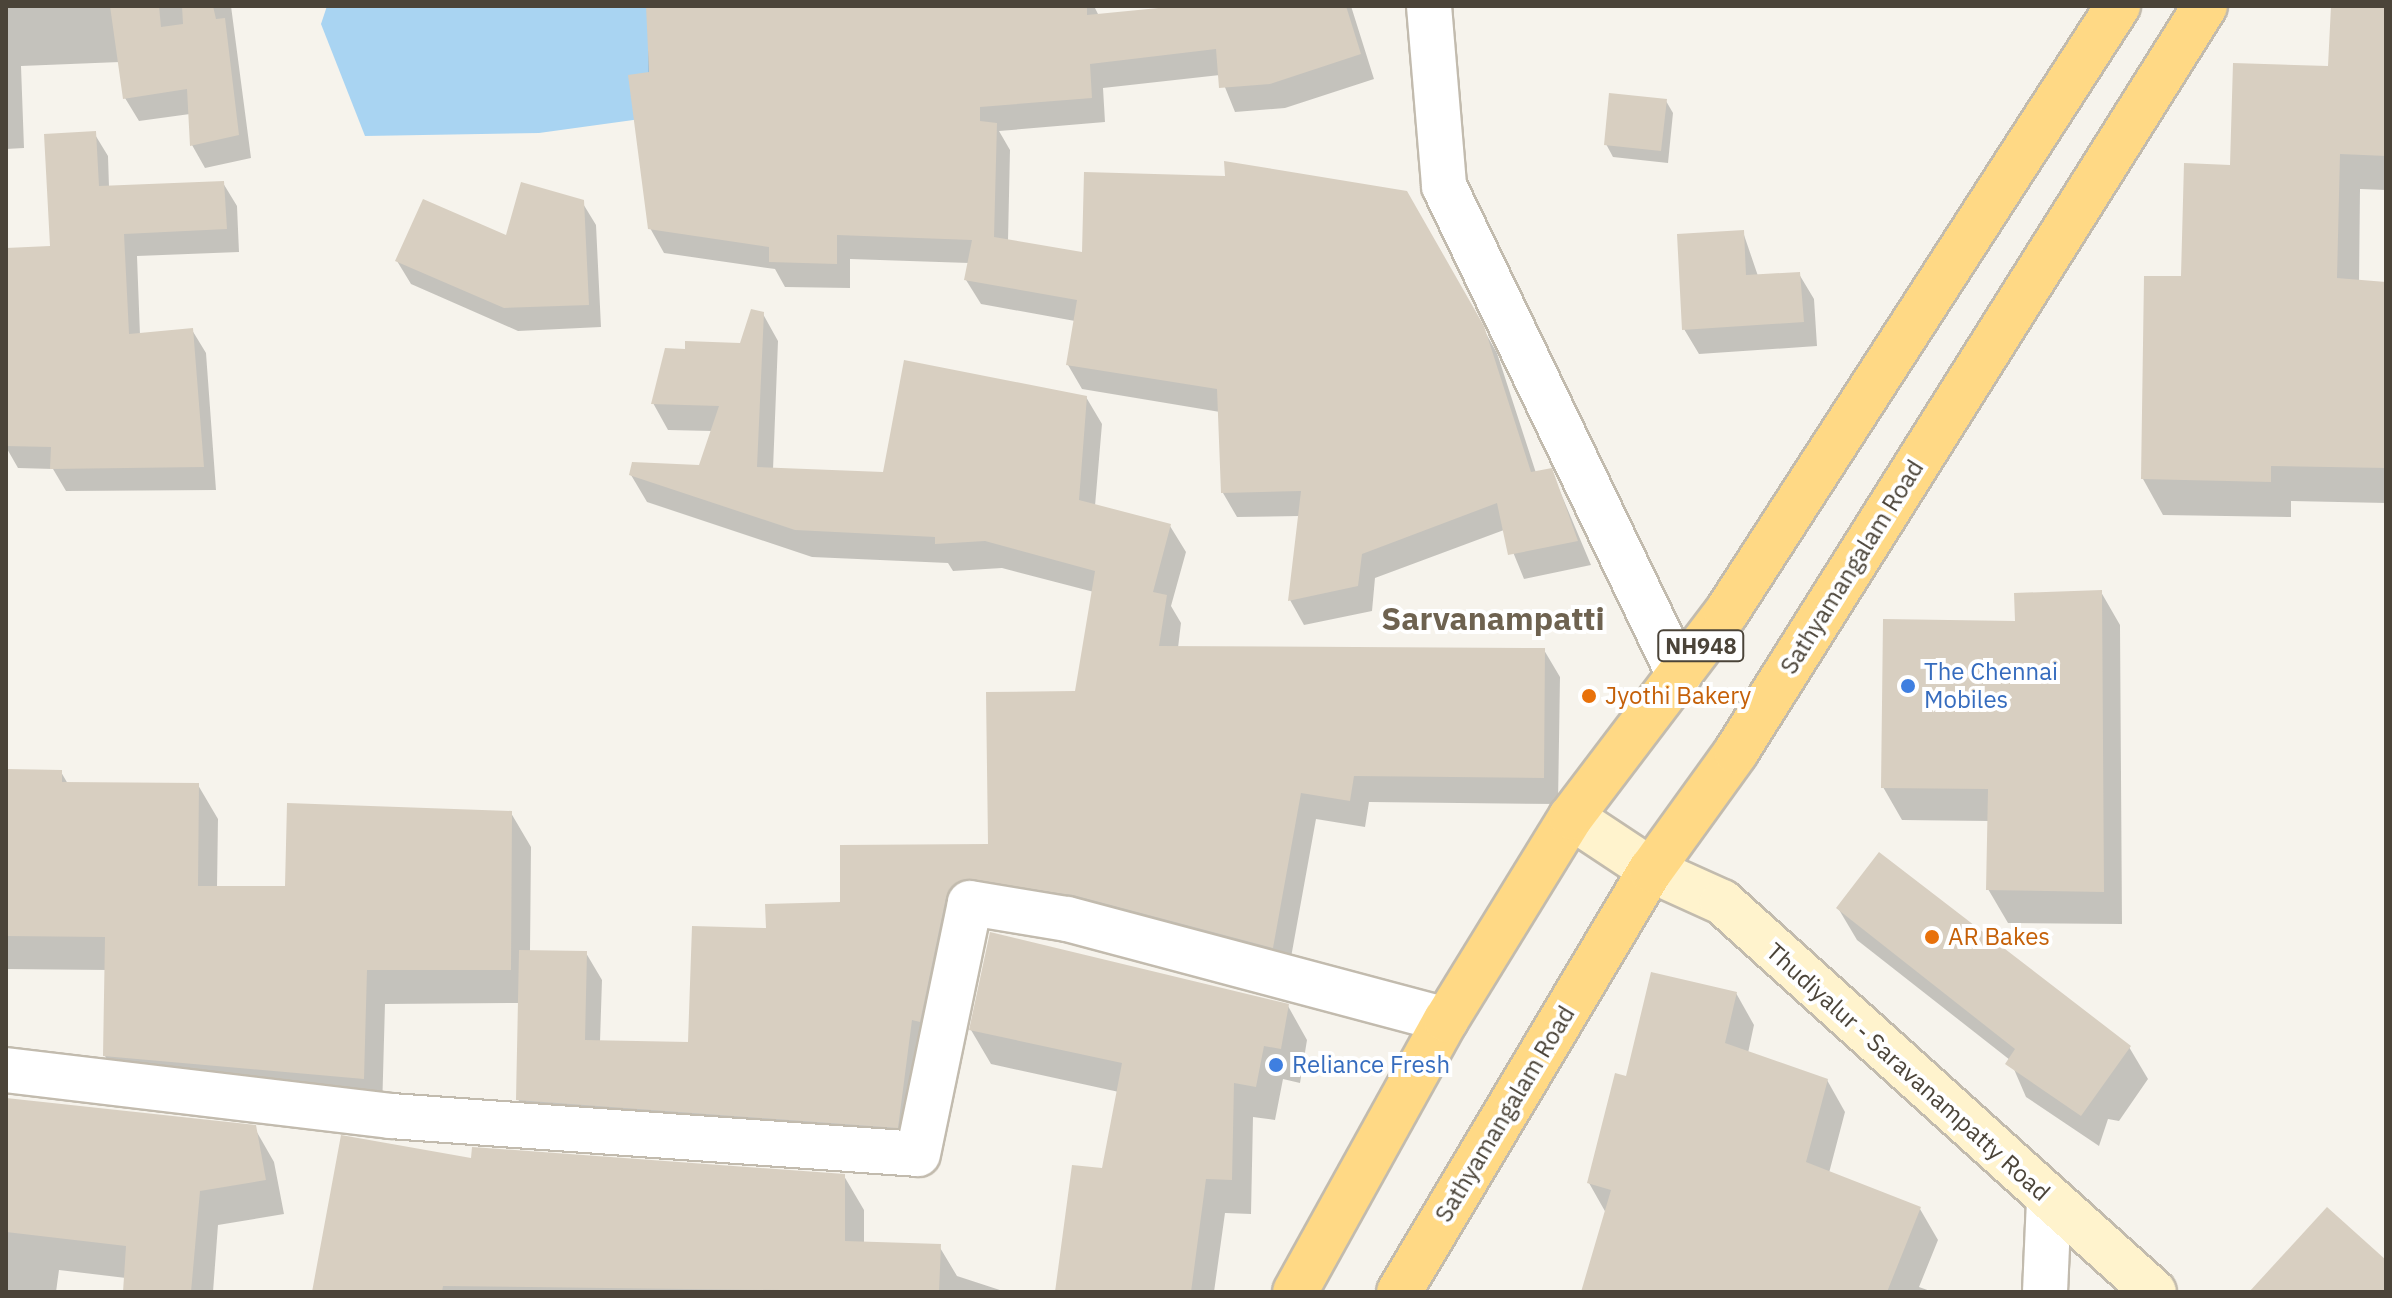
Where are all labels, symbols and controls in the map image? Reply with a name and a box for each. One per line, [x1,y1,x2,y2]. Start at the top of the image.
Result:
street label: Sathyamangalam Road [1774,455,1930,679]
district label: Sarvanampatti [1381,599,1605,637]
road number: NH948 [1657,628,1745,664]
place label: The Chennai Mobiles [1924,658,2058,714]
marker: The Chennai Mobiles [1899,677,1917,695]
place label: Jyothi Bakery [1605,682,1751,710]
marker: Jyothi Bakery [1580,687,1598,705]
place label: AR Bakes [1948,923,2050,951]
marker: AR Bakes [1923,928,1941,946]
street label: Thudiyalur - Saravanampatty Road [1760,937,2056,1207]
street label: Sathyamangalam Road [1429,1001,1581,1227]
place label: Reliance Fresh [1292,1051,1450,1079]
marker: Reliance Fresh [1267,1056,1285,1074]

